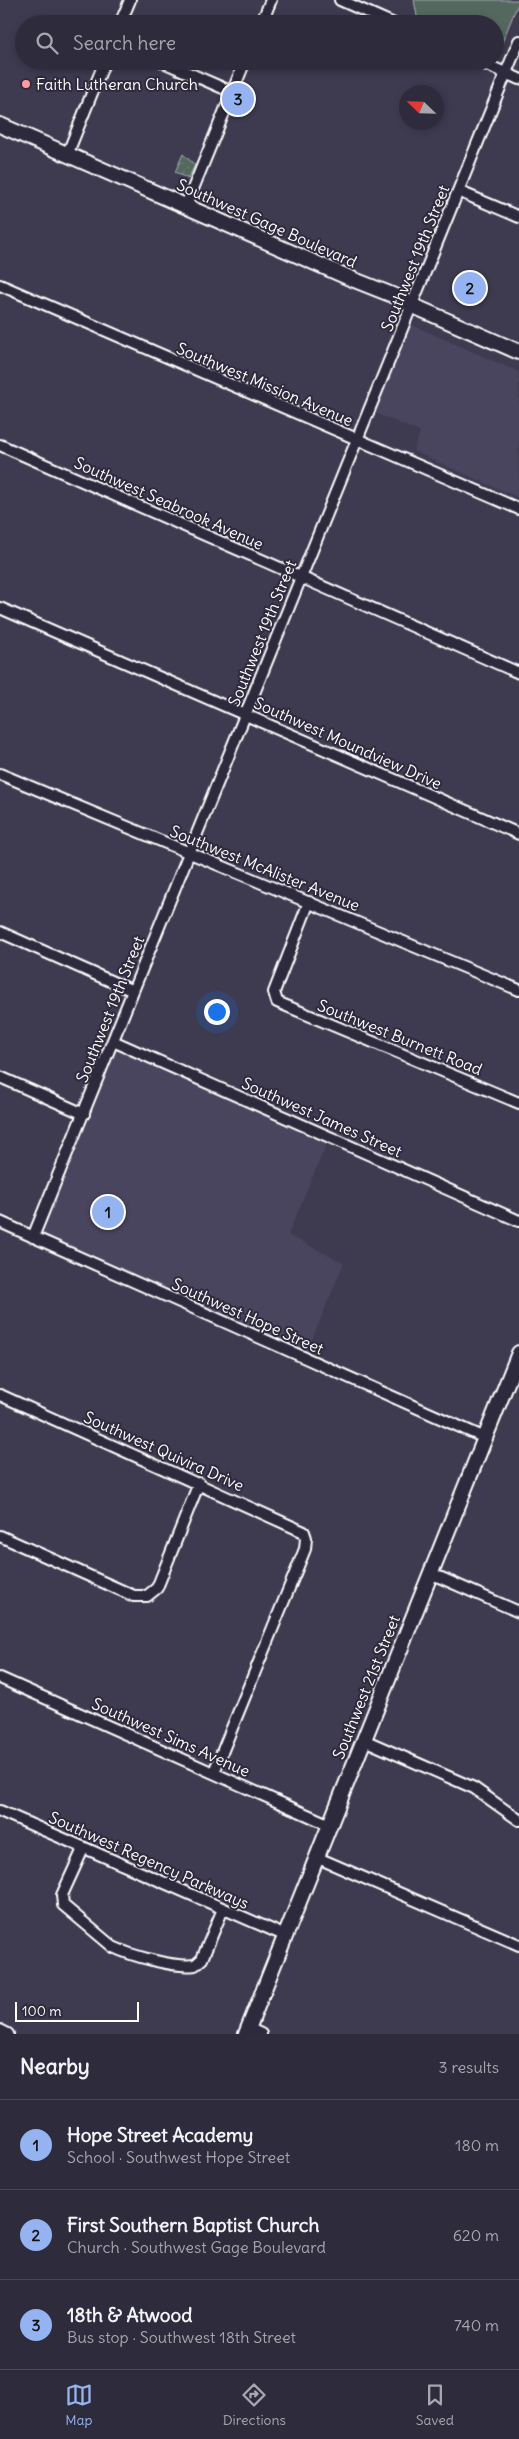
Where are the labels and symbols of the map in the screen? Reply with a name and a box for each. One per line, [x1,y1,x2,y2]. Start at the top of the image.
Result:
place label: Faith Lutheran Church [36,74,198,94]
marker: Faith Lutheran Church [20,78,32,90]
pin: 3 [222,80,254,118]
north arrow [399,85,444,130]
street label: Southwest Gage Boulevard [174,174,360,272]
street label: Southwest 19th Street [376,181,454,334]
pin: 2 [454,269,486,307]
street label: Southwest Mission Avenue [174,338,356,430]
street label: Southwest Seabrook Avenue [71,452,267,554]
street label: Southwest 19th Street [223,556,301,709]
street label: Southwest Moundview Drive [251,692,445,794]
street label: Southwest McAlister Avenue [167,821,363,915]
street label: Southwest 19th Street [71,932,149,1085]
street label: Southwest Burnett Road [315,995,485,1079]
your location [204,999,230,1025]
street label: Southwest James Street [239,1073,406,1162]
pin: 1 [92,1193,124,1231]
street label: Southwest Hope Street [169,1273,328,1359]
street label: Southwest Quivira Drive [81,1407,247,1495]
street label: Southwest 21st Street [328,1611,404,1762]
street label: Southwest Sims Avenue [89,1693,253,1781]
street label: Southwest Regency Parkways [46,1807,252,1913]
scale bar [15,1999,139,2022]

